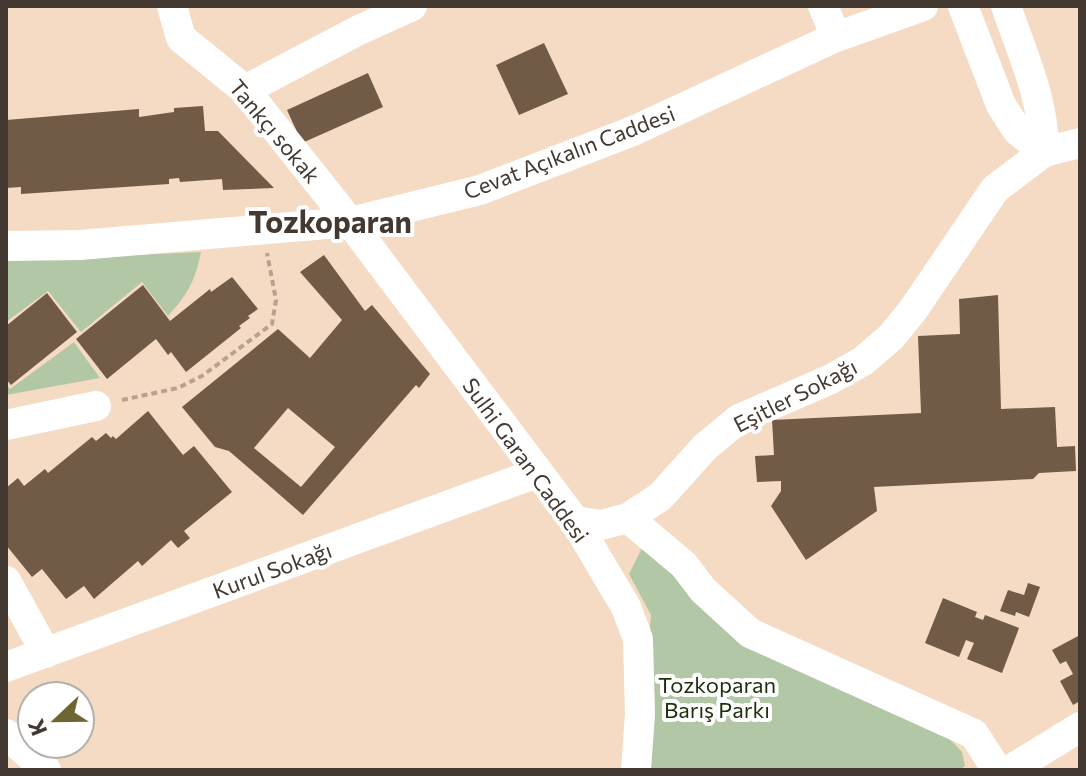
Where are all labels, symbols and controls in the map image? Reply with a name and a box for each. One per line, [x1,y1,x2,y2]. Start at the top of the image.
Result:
street label: Tankçı sokak [224,74,326,188]
street label: Cevat Açıkalın Caddesi [460,99,678,205]
district label: Tozkoparan [248,202,412,239]
street label: Eşitler Sokağı [729,352,861,438]
street label: Sulhi Garan Caddesi [457,372,595,548]
street label: Kurul Sokağı [209,536,335,604]
park label: Tozkoparan Barış Parkı [658,671,776,723]
north arrow [16,680,96,760]
text: K [22,715,52,740]

